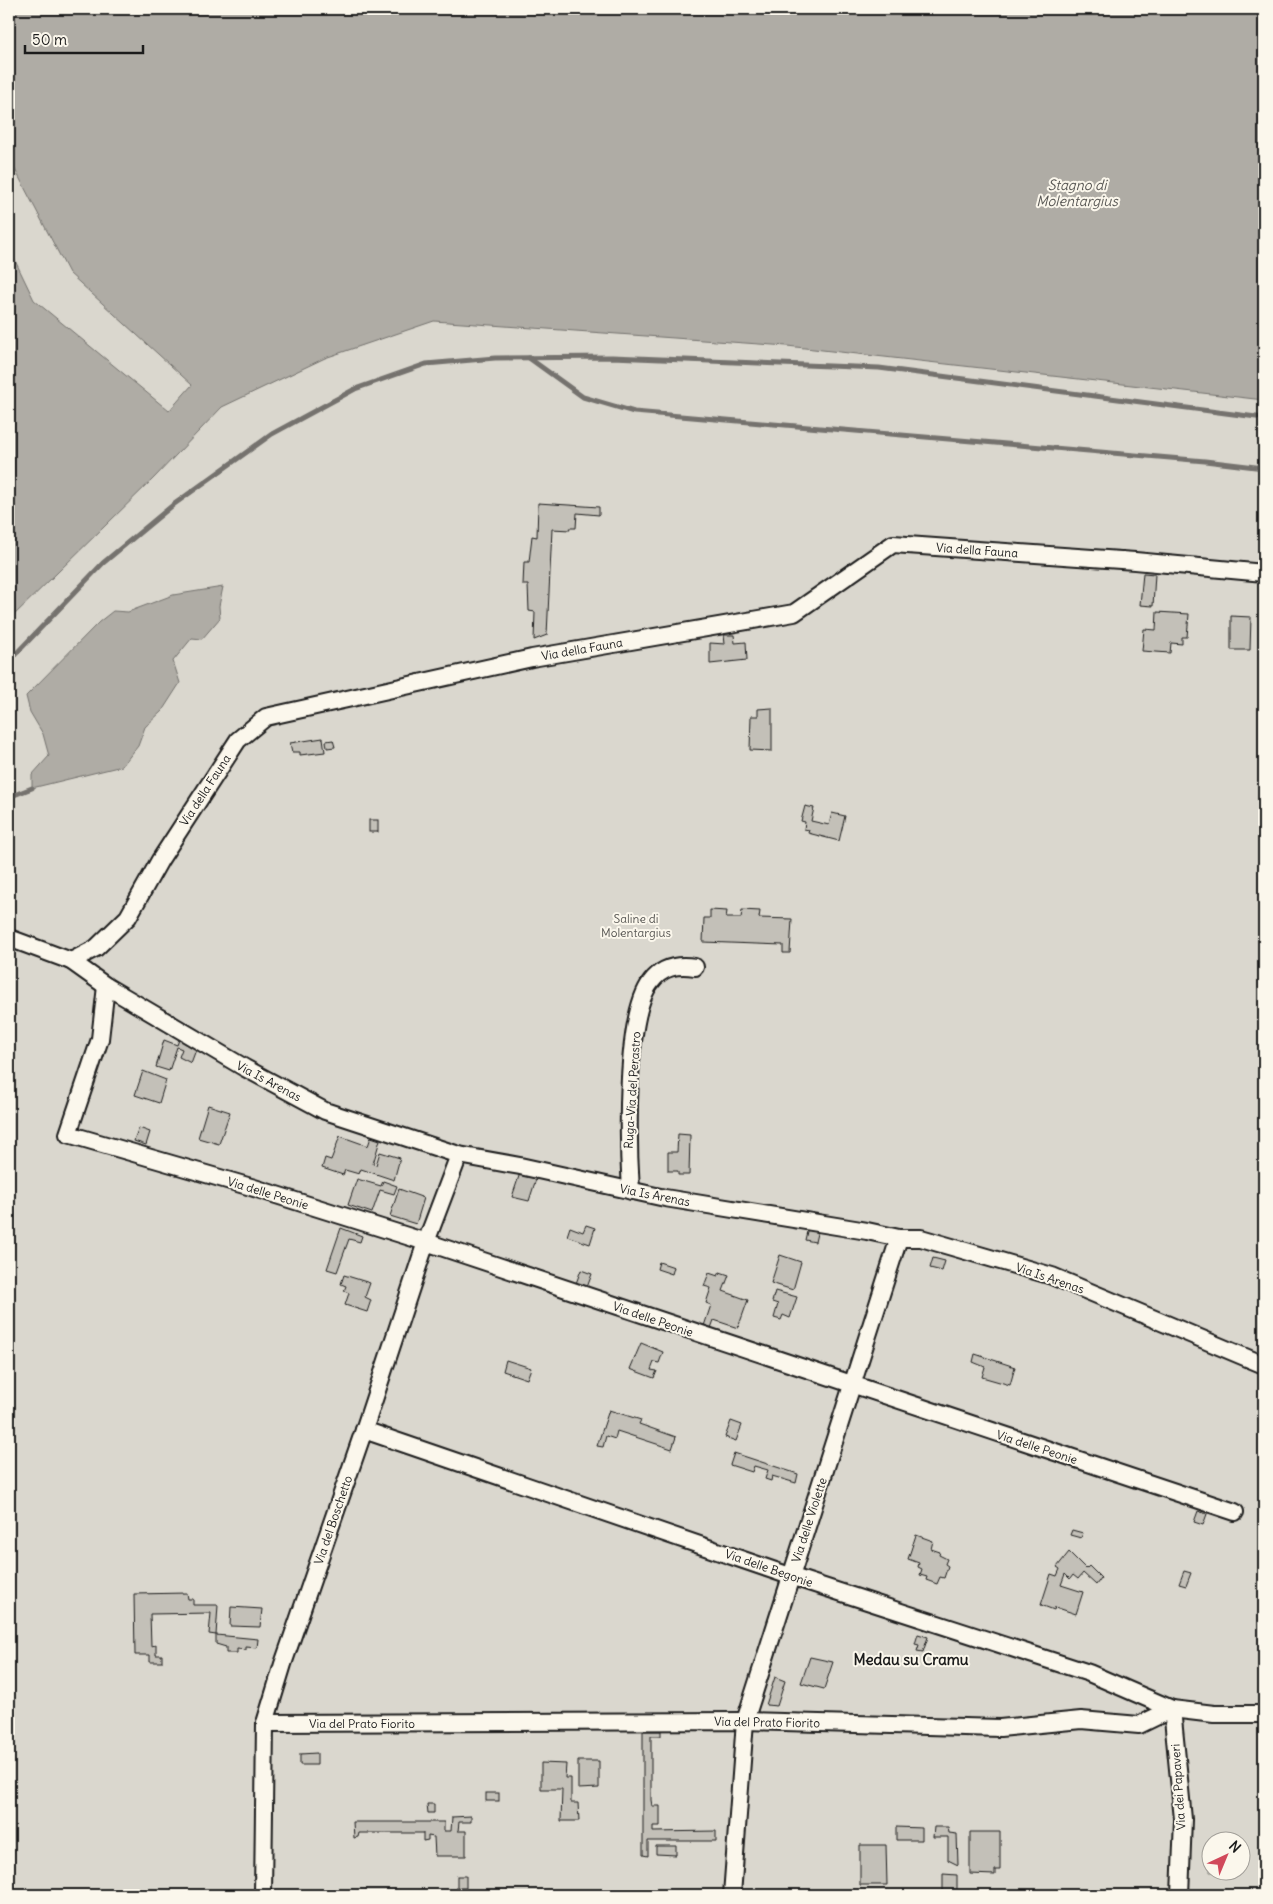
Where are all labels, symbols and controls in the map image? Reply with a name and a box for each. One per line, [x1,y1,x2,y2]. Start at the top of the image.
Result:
scale bar [25,22,142,54]
text: 50 m [32,30,67,49]
water label: Stagno di Molentargius [1036,176,1119,210]
street label: Via della Fauna [935,540,1019,560]
street label: Via della Fauna [540,634,624,664]
street label: Via della Fauna [176,751,234,829]
park label: Saline di Molentargius [601,911,671,940]
street label: Ruga-Via del Perastro [620,1031,644,1149]
street label: Via Is Arenas [234,1058,304,1104]
street label: Via delle Peonie [226,1174,310,1212]
street label: Via Is Arenas [619,1181,691,1209]
street label: Via Is Arenas [1014,1259,1086,1297]
street label: Via delle Peonie [611,1298,695,1340]
street label: Via delle Peonie [995,1427,1079,1467]
street label: Via del Boschetto [311,1473,355,1567]
street label: Via delle Violette [788,1476,830,1564]
street label: Via delle Begonie [723,1546,815,1590]
district label: Medau su Cramu [853,1650,969,1669]
street label: Via del Prato Fiorito [714,1714,820,1730]
street label: Via del Prato Fiorito [309,1716,415,1731]
street label: Via dei Papaveri [1168,1743,1188,1831]
north arrow [1200,1832,1250,1882]
text: N [1225,1837,1245,1856]

